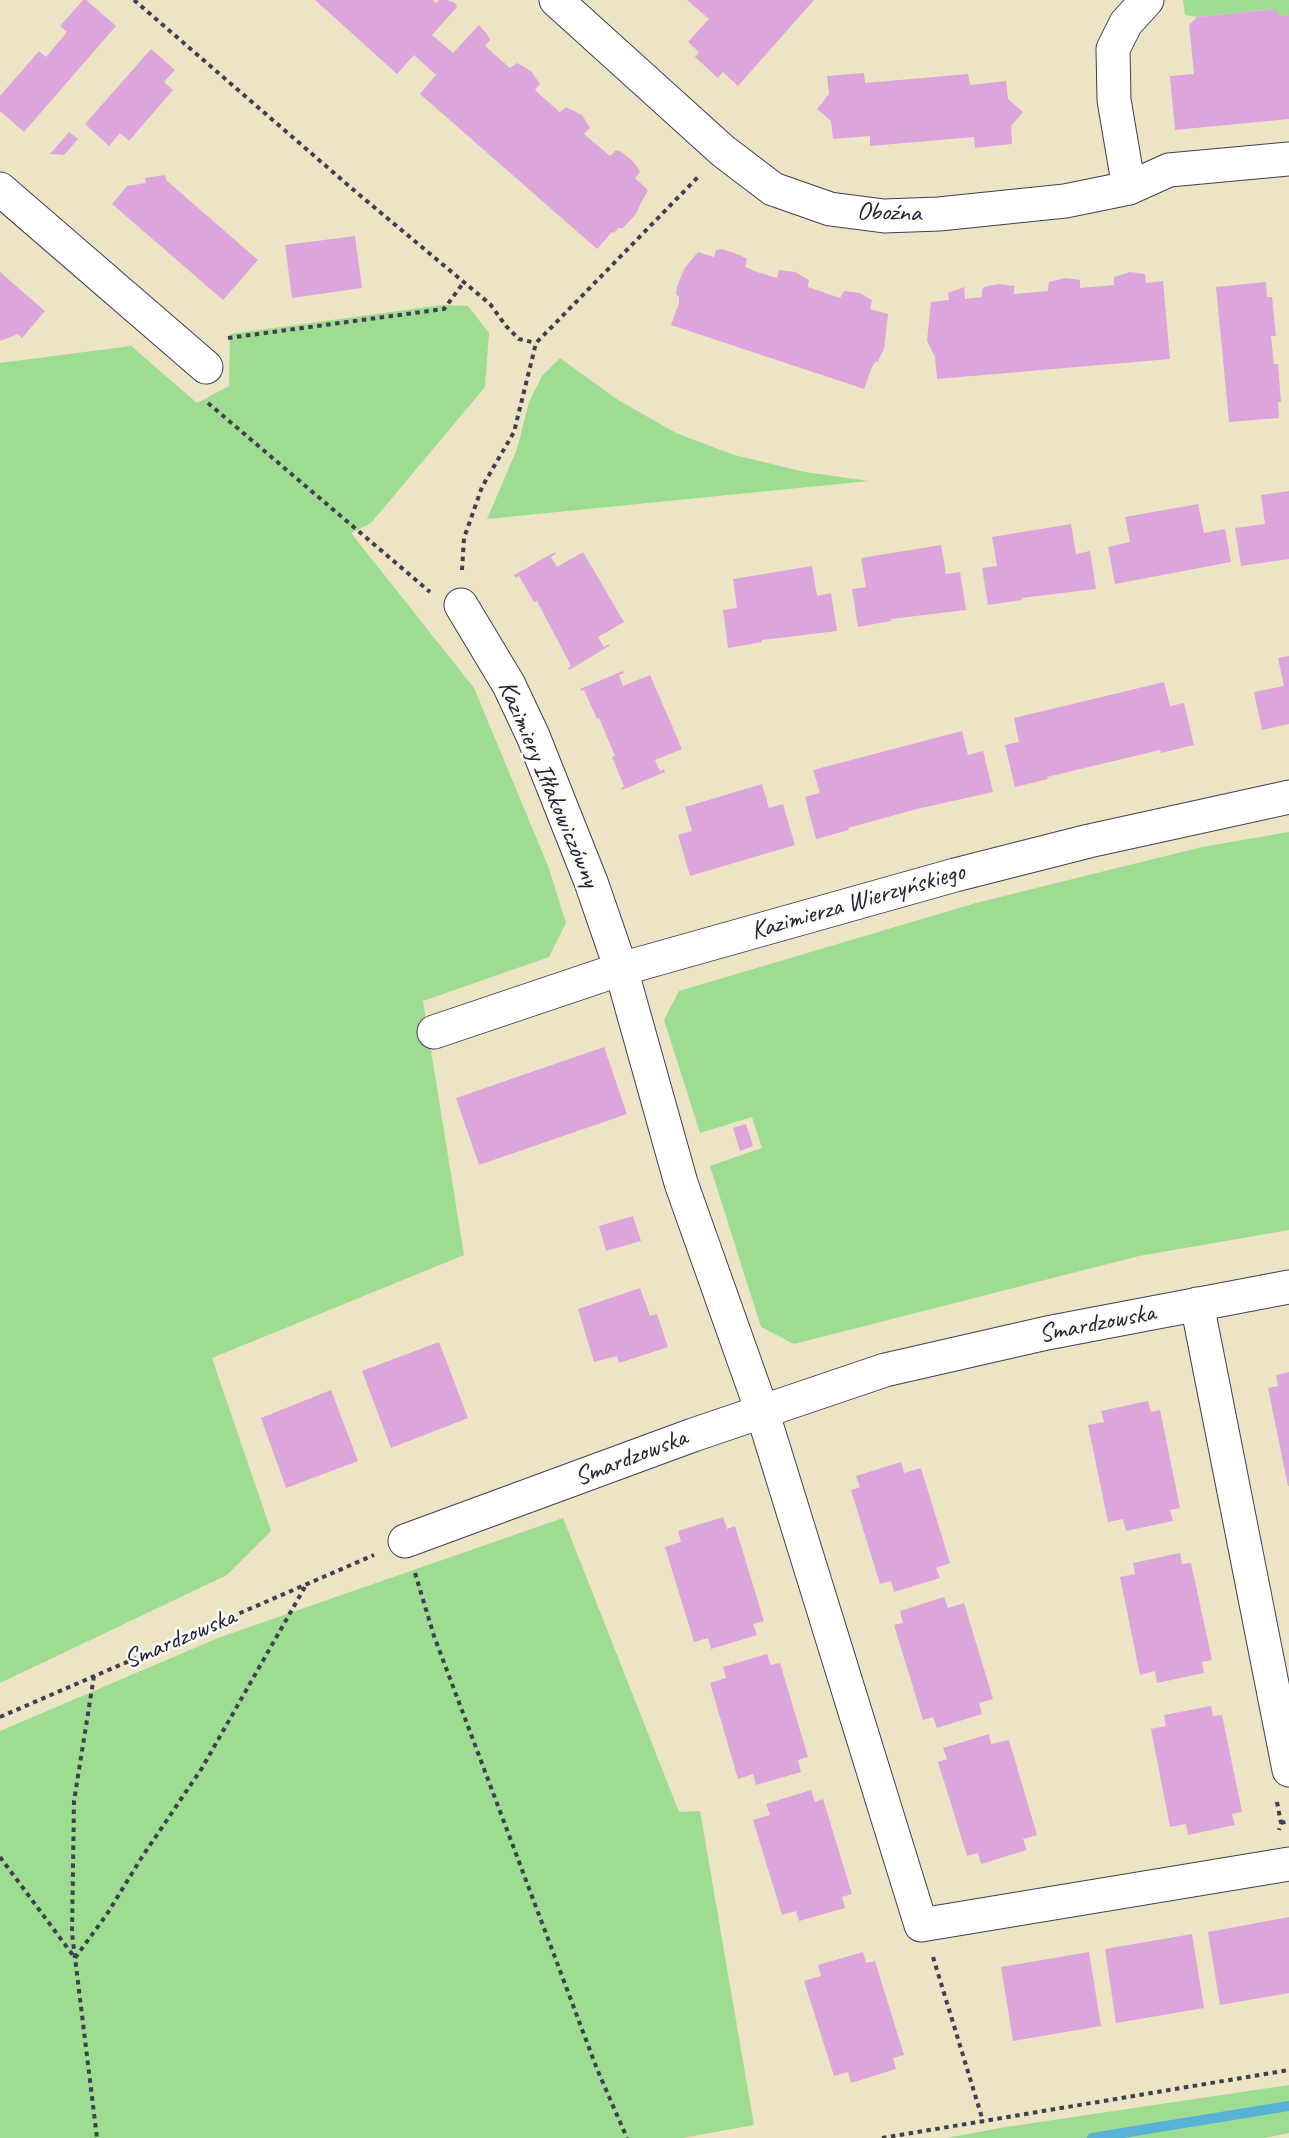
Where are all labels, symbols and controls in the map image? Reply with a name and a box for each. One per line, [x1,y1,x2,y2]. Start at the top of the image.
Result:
street label: Oboźna [856,196,922,230]
street label: Kazimiery Iłłakowiczówny [490,676,606,892]
street label: Kazimierza Wierzyńskiego [748,857,968,947]
street label: Smardzowska [1036,1297,1158,1351]
street label: Smardzowska [570,1422,692,1494]
street label: Smardzowska [120,1602,240,1676]

